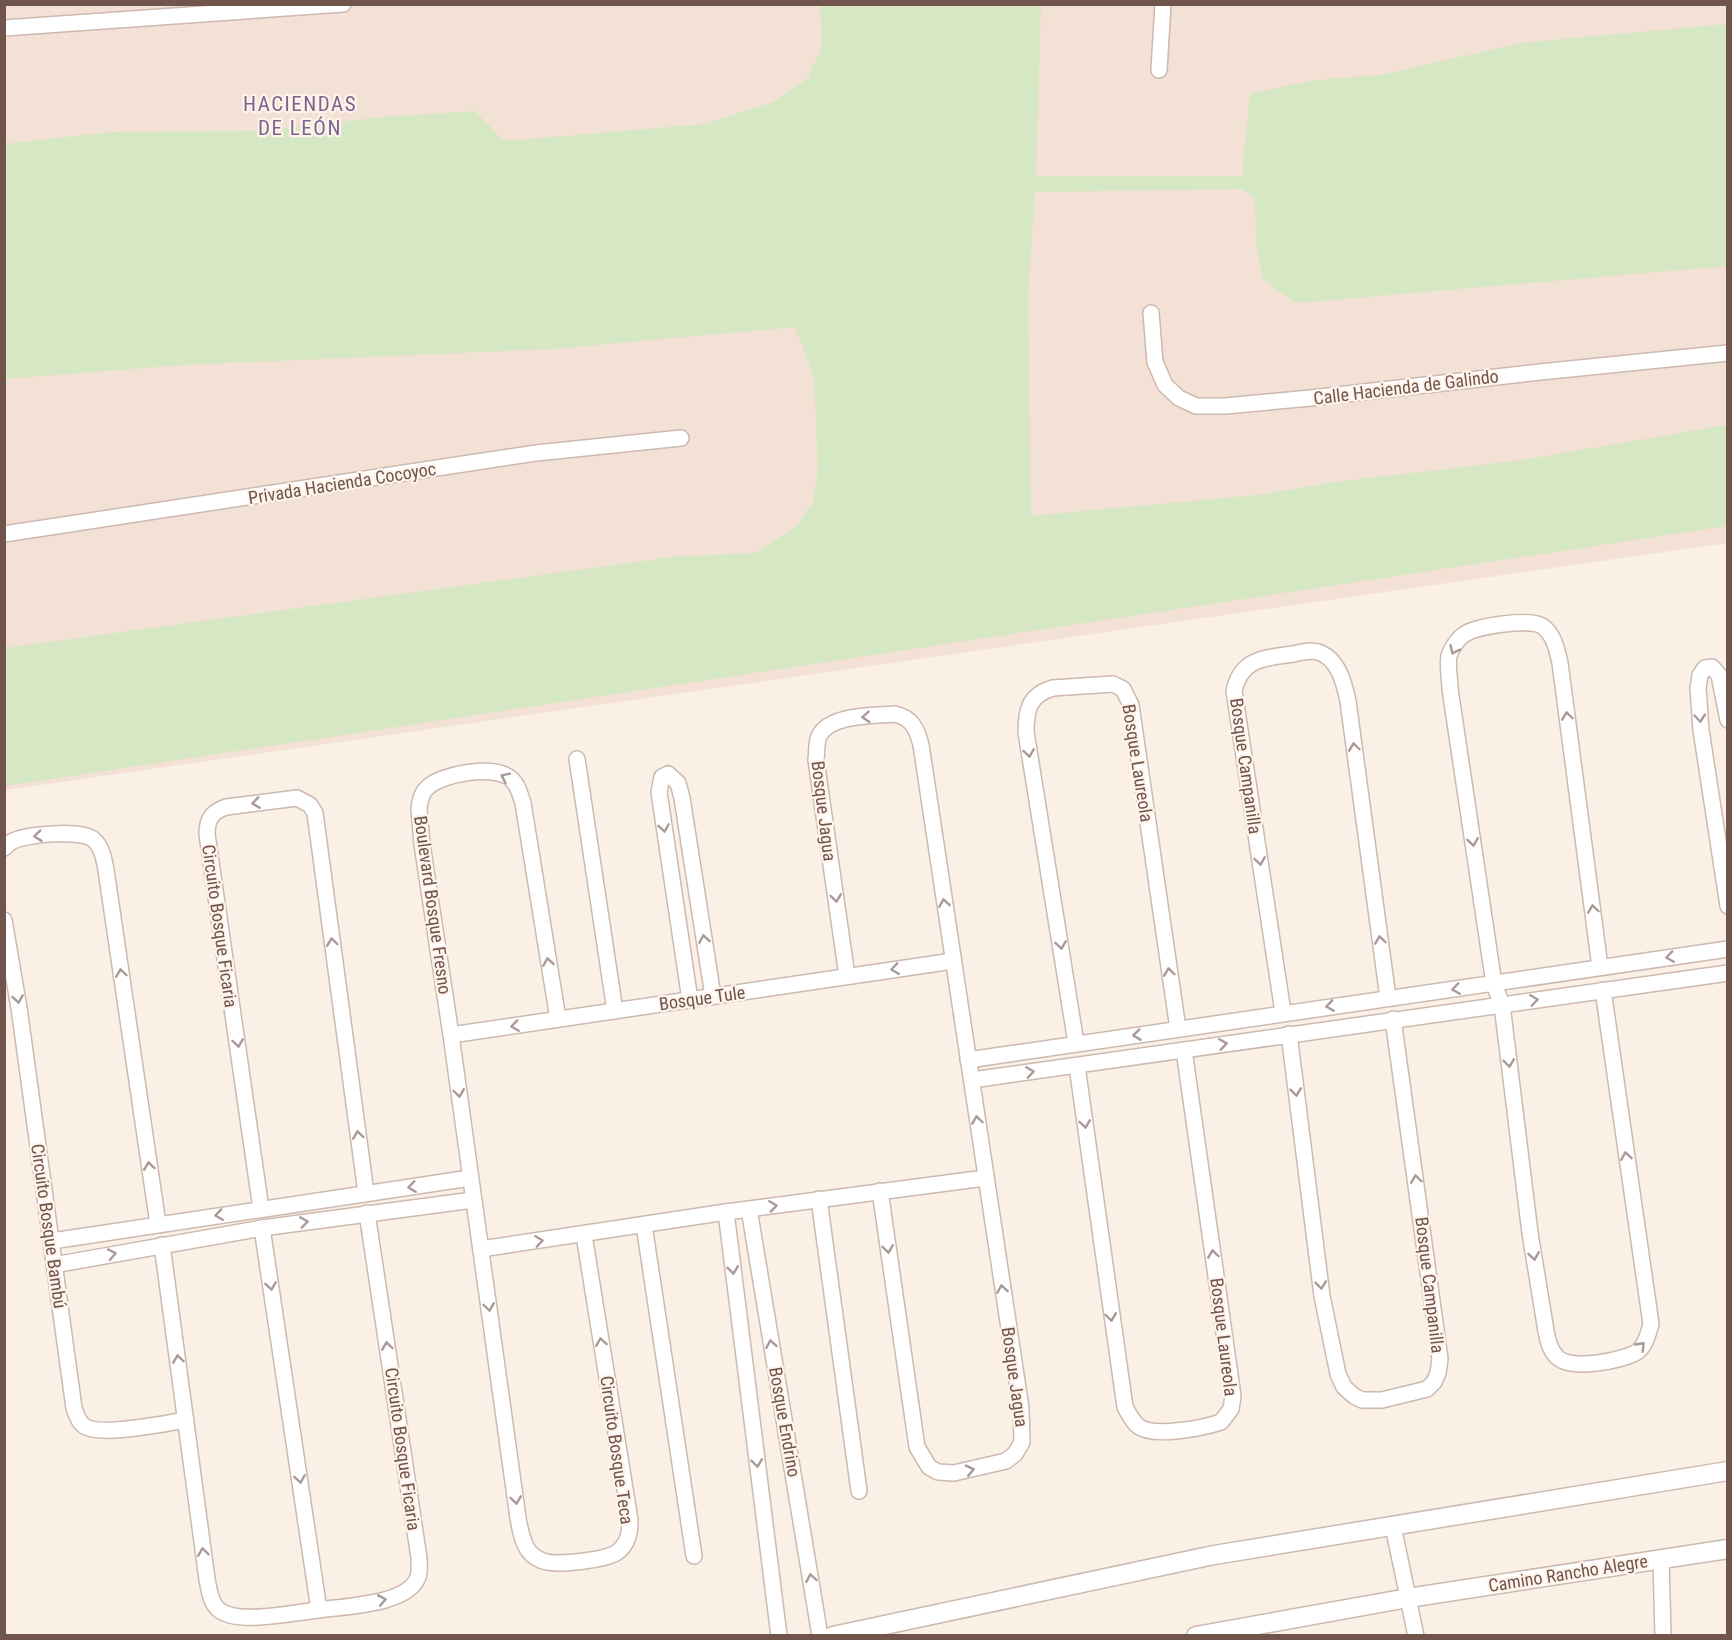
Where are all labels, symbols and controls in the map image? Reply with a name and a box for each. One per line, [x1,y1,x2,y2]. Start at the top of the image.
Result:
district label: HACIENDAS DE LEÓN [243,92,357,140]
street label: Calle Hacienda de Galindo [1312,365,1500,409]
street label: Privada Hacienda Cocoyoc [247,458,437,508]
one-way arrow [1449,643,1461,654]
street label: Bosque Campanilla [1226,697,1266,835]
street label: Bosque Laureola [1118,703,1158,823]
one-way arrow [861,710,870,723]
one-way arrow [1561,711,1574,721]
one-way arrow [1693,714,1706,723]
one-way arrow [1349,742,1361,751]
one-way arrow [1023,748,1035,757]
street label: Bosque Jagua [807,760,841,862]
one-way arrow [500,772,511,784]
one-way arrow [252,796,261,808]
street label: Boulevard Bosque Fresno [410,814,456,996]
one-way arrow [658,823,670,832]
one-way arrow [33,830,42,842]
one-way arrow [1466,837,1478,846]
street label: Circuito Bosque Ficaria [198,843,242,1009]
one-way arrow [1253,856,1265,866]
one-way arrow [830,894,842,903]
one-way arrow [939,898,951,908]
one-way arrow [1587,905,1599,914]
one-way arrow [699,934,711,943]
one-way arrow [1375,936,1387,945]
one-way arrow [326,938,339,947]
one-way arrow [1054,940,1066,950]
one-way arrow [1665,951,1674,963]
one-way arrow [543,957,555,966]
one-way arrow [891,963,900,975]
one-way arrow [1164,967,1176,976]
one-way arrow [116,968,128,977]
street label: Bosque Tule [658,982,746,1014]
one-way arrow [1451,982,1461,995]
one-way arrow [11,994,23,1003]
one-way arrow [1530,995,1539,1007]
one-way arrow [1325,999,1335,1012]
one-way arrow [511,1019,520,1031]
one-way arrow [1133,1028,1142,1040]
one-way arrow [231,1038,243,1048]
one-way arrow [1218,1039,1227,1051]
one-way arrow [1503,1058,1515,1067]
one-way arrow [1025,1067,1034,1079]
one-way arrow [1289,1087,1302,1097]
one-way arrow [452,1089,464,1098]
one-way arrow [972,1116,984,1125]
one-way arrow [1078,1119,1090,1128]
one-way arrow [353,1131,365,1140]
street label: Circuito Bosque Bambú [27,1142,71,1310]
one-way arrow [1621,1151,1633,1161]
one-way arrow [144,1161,156,1170]
one-way arrow [1410,1175,1422,1184]
one-way arrow [408,1180,417,1192]
one-way arrow [769,1200,778,1212]
one-way arrow [215,1208,224,1220]
street label: Bosque Campanilla [1411,1216,1449,1354]
one-way arrow [300,1217,309,1229]
one-way arrow [534,1235,543,1247]
one-way arrow [881,1245,893,1254]
one-way arrow [107,1248,117,1261]
one-way arrow [1208,1250,1220,1259]
one-way arrow [1527,1252,1539,1261]
one-way arrow [727,1265,739,1274]
street label: Bosque Laureola [1206,1277,1242,1397]
one-way arrow [1314,1281,1326,1290]
one-way arrow [264,1282,276,1291]
one-way arrow [997,1284,1009,1293]
one-way arrow [482,1303,495,1312]
one-way arrow [1105,1312,1117,1321]
street label: Bosque Jagua [998,1326,1032,1428]
one-way arrow [595,1337,608,1347]
one-way arrow [766,1339,778,1349]
one-way arrow [382,1341,394,1350]
one-way arrow [1633,1342,1644,1353]
one-way arrow [172,1354,184,1364]
street label: Bosque Endrino [765,1365,805,1479]
street label: Circuito Bosque Ficaria [381,1366,425,1532]
street label: Circuito Bosque Teca [596,1374,638,1526]
one-way arrow [751,1459,763,1468]
one-way arrow [964,1464,974,1477]
one-way arrow [293,1474,305,1484]
one-way arrow [509,1496,521,1505]
one-way arrow [198,1548,210,1557]
street label: Camino Rancho Alegre [1487,1550,1649,1596]
one-way arrow [805,1573,818,1583]
one-way arrow [376,1594,386,1607]

